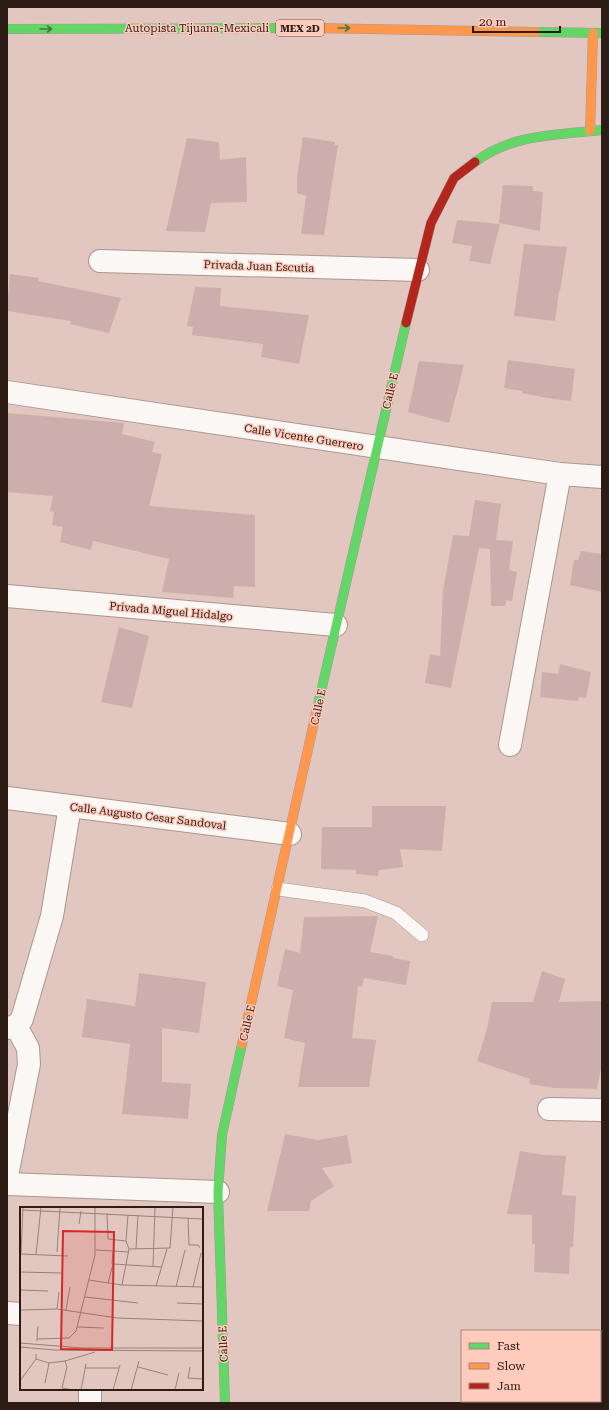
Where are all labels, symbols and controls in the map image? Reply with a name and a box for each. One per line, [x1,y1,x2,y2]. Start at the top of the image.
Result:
scale bar [473,8,560,34]
text: 20 m [479,15,506,29]
road number: MEX 2D [276,20,324,36]
street label: Autopista Tijuana-Mexicali [125,22,269,35]
one-way arrow [337,24,350,32]
one-way arrow [39,25,52,33]
street label: Privada Juan Escutia [203,258,315,275]
street label: Calle E [380,372,401,410]
street label: Calle Vicente Guerrero [243,422,365,453]
street label: Privada Miguel Hidalgo [109,600,234,623]
street label: Calle E [308,688,329,726]
street label: Calle Augusto Cesar Sandoval [69,800,227,833]
street label: Calle E [237,1004,258,1042]
inset map [20,1207,203,1390]
street label: Calle E [216,1326,231,1362]
legend [461,1330,601,1402]
text: Fast [497,1339,521,1353]
text: Slow [497,1359,525,1373]
text: Jam [497,1379,521,1393]

